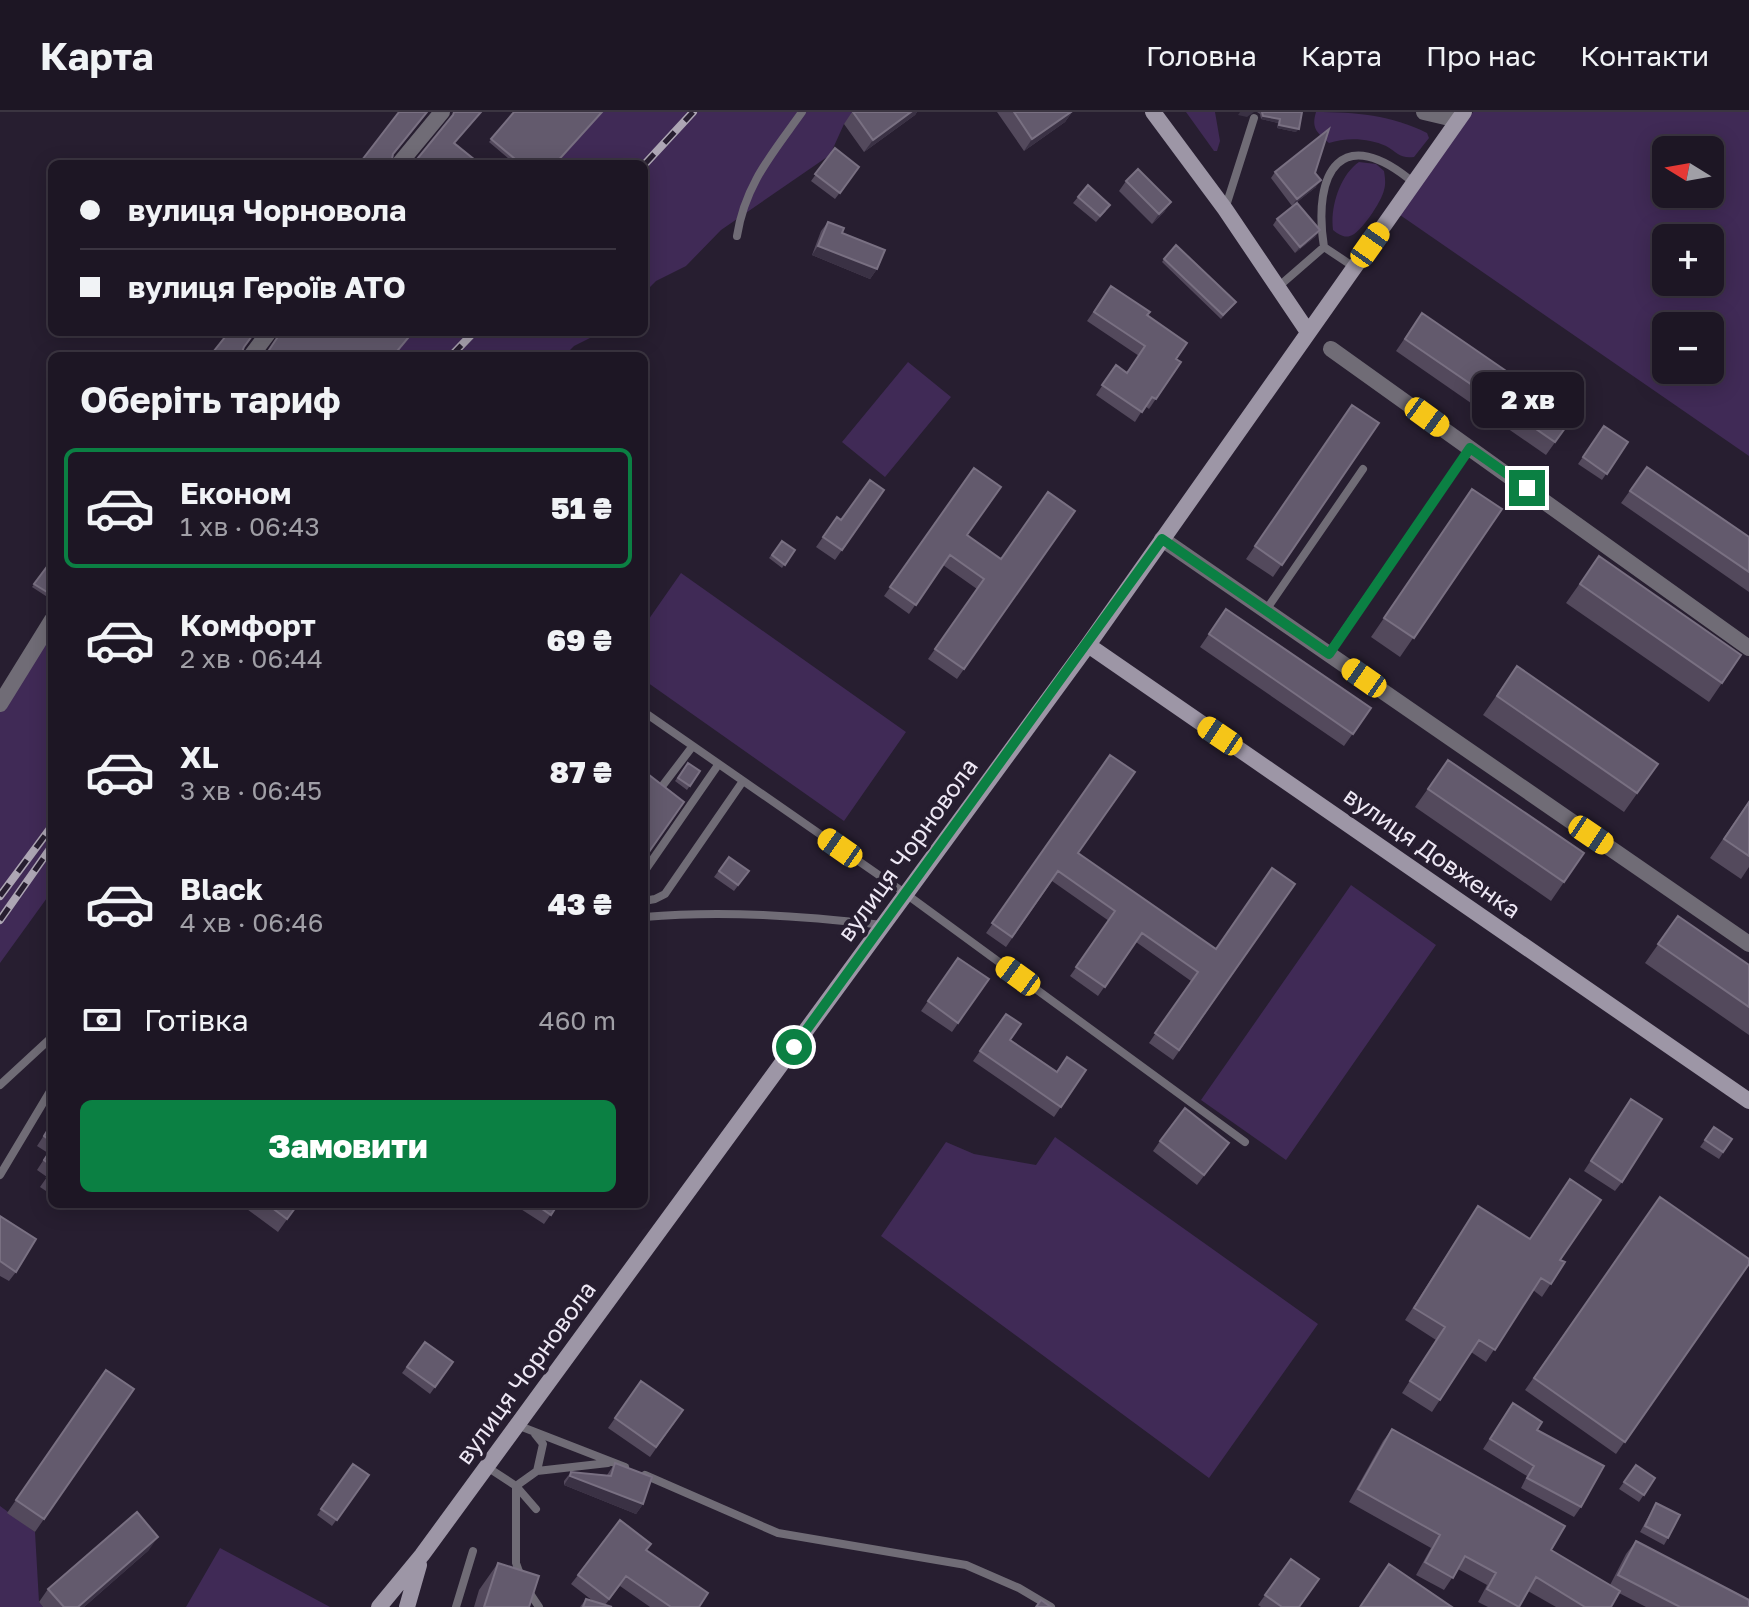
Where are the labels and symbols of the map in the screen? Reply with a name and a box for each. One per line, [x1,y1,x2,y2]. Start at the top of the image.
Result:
north arrow [1652,136,1724,208]
car [1346,218,1394,272]
callout: 2 хв [1471,372,1583,428]
car [1401,393,1453,441]
route end [1509,470,1545,506]
car [1337,654,1391,702]
car [1193,713,1247,759]
street label: вулиця Чорновола [831,752,983,946]
street label: вулиця Довженка [1339,780,1527,924]
car [1564,812,1618,858]
car [813,824,867,872]
car [992,952,1044,1000]
route start [776,1029,812,1065]
street label: вулиця Чорновола [449,1275,601,1469]

